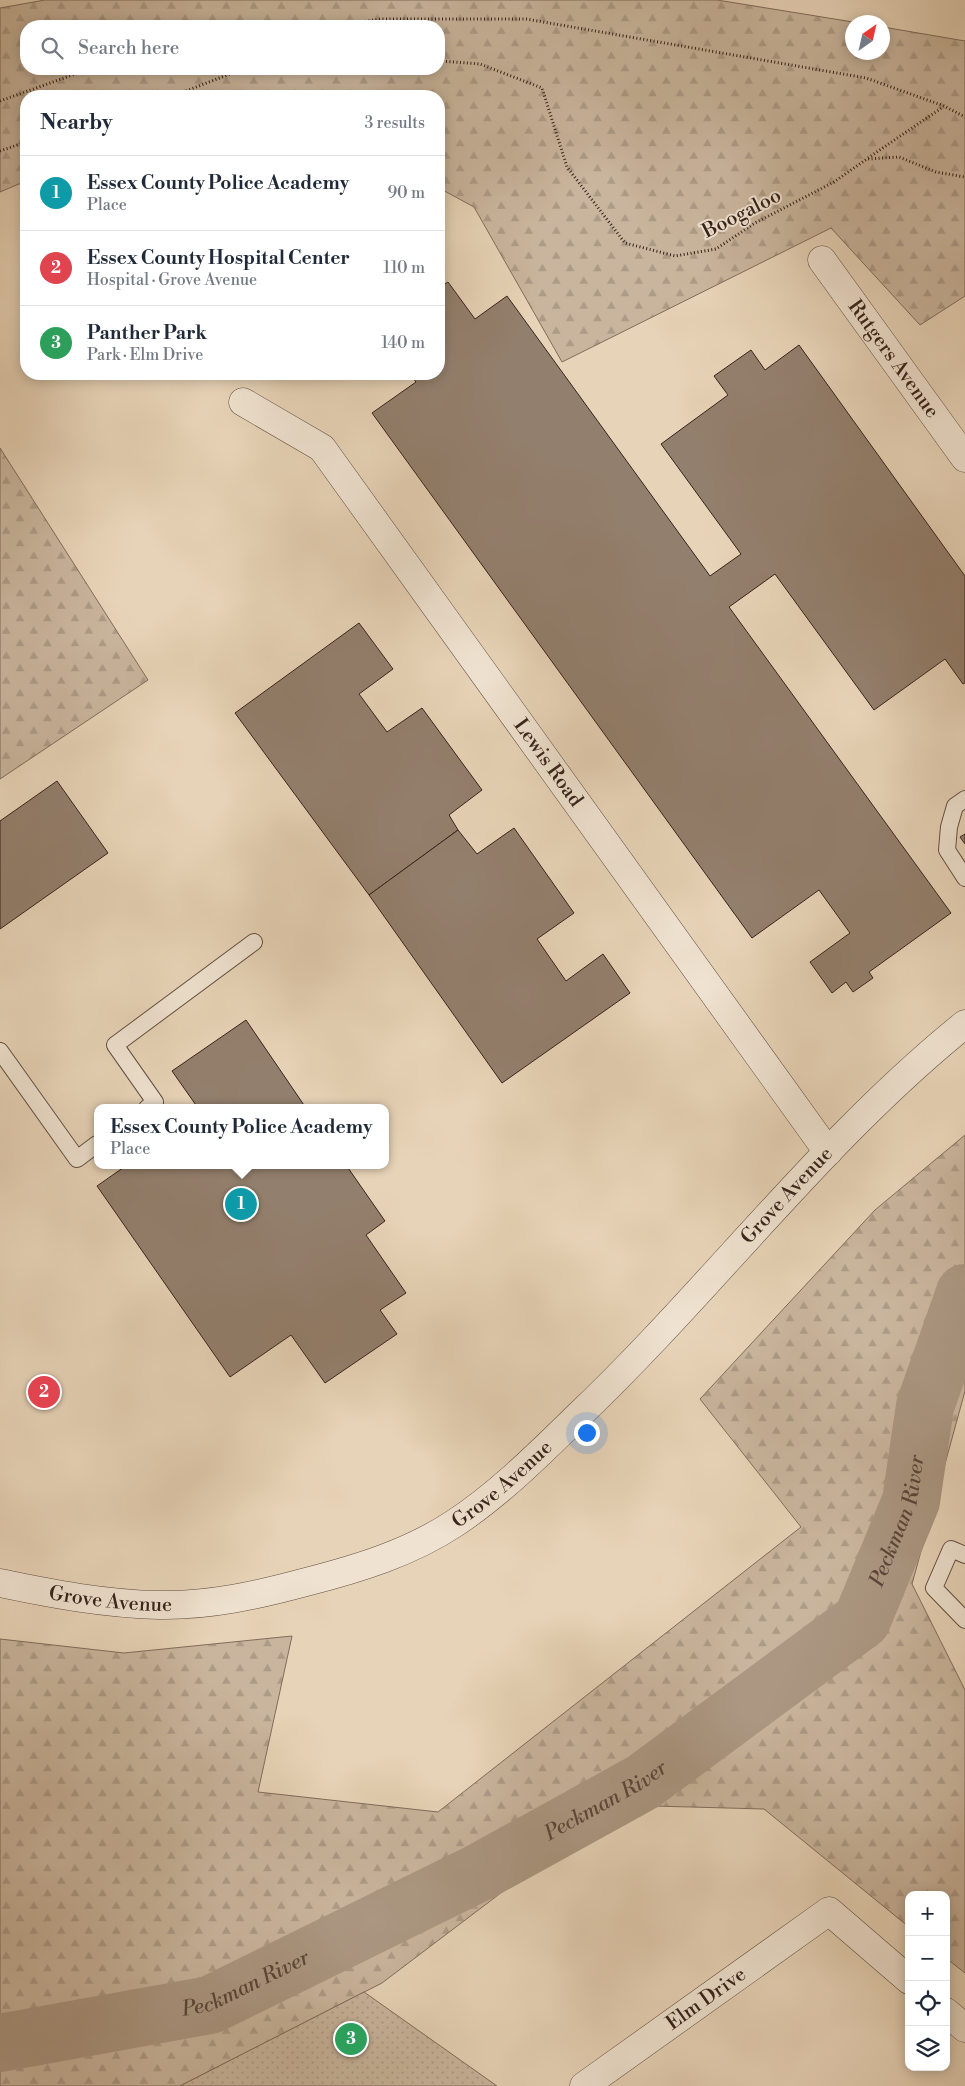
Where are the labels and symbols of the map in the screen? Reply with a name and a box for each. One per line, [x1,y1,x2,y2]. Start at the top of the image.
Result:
north arrow [845,15,890,60]
street label: Boogaloo [697,183,786,245]
street label: Rutgers Avenue [842,295,945,423]
street label: Lewis Road [508,714,589,812]
street label: Grove Avenue [735,1142,838,1249]
pin: 1 [225,1185,257,1223]
pin: 2 [28,1373,60,1411]
your location [574,1420,600,1446]
street label: Grove Avenue [447,1435,558,1534]
water label: Peckman River [864,1452,931,1592]
street label: Grove Avenue [47,1580,172,1618]
water label: Peckman River [539,1755,673,1847]
water label: Peckman River [179,1945,315,2023]
street label: Elm Drive [661,1962,751,2036]
pin: 3 [335,2020,367,2058]

